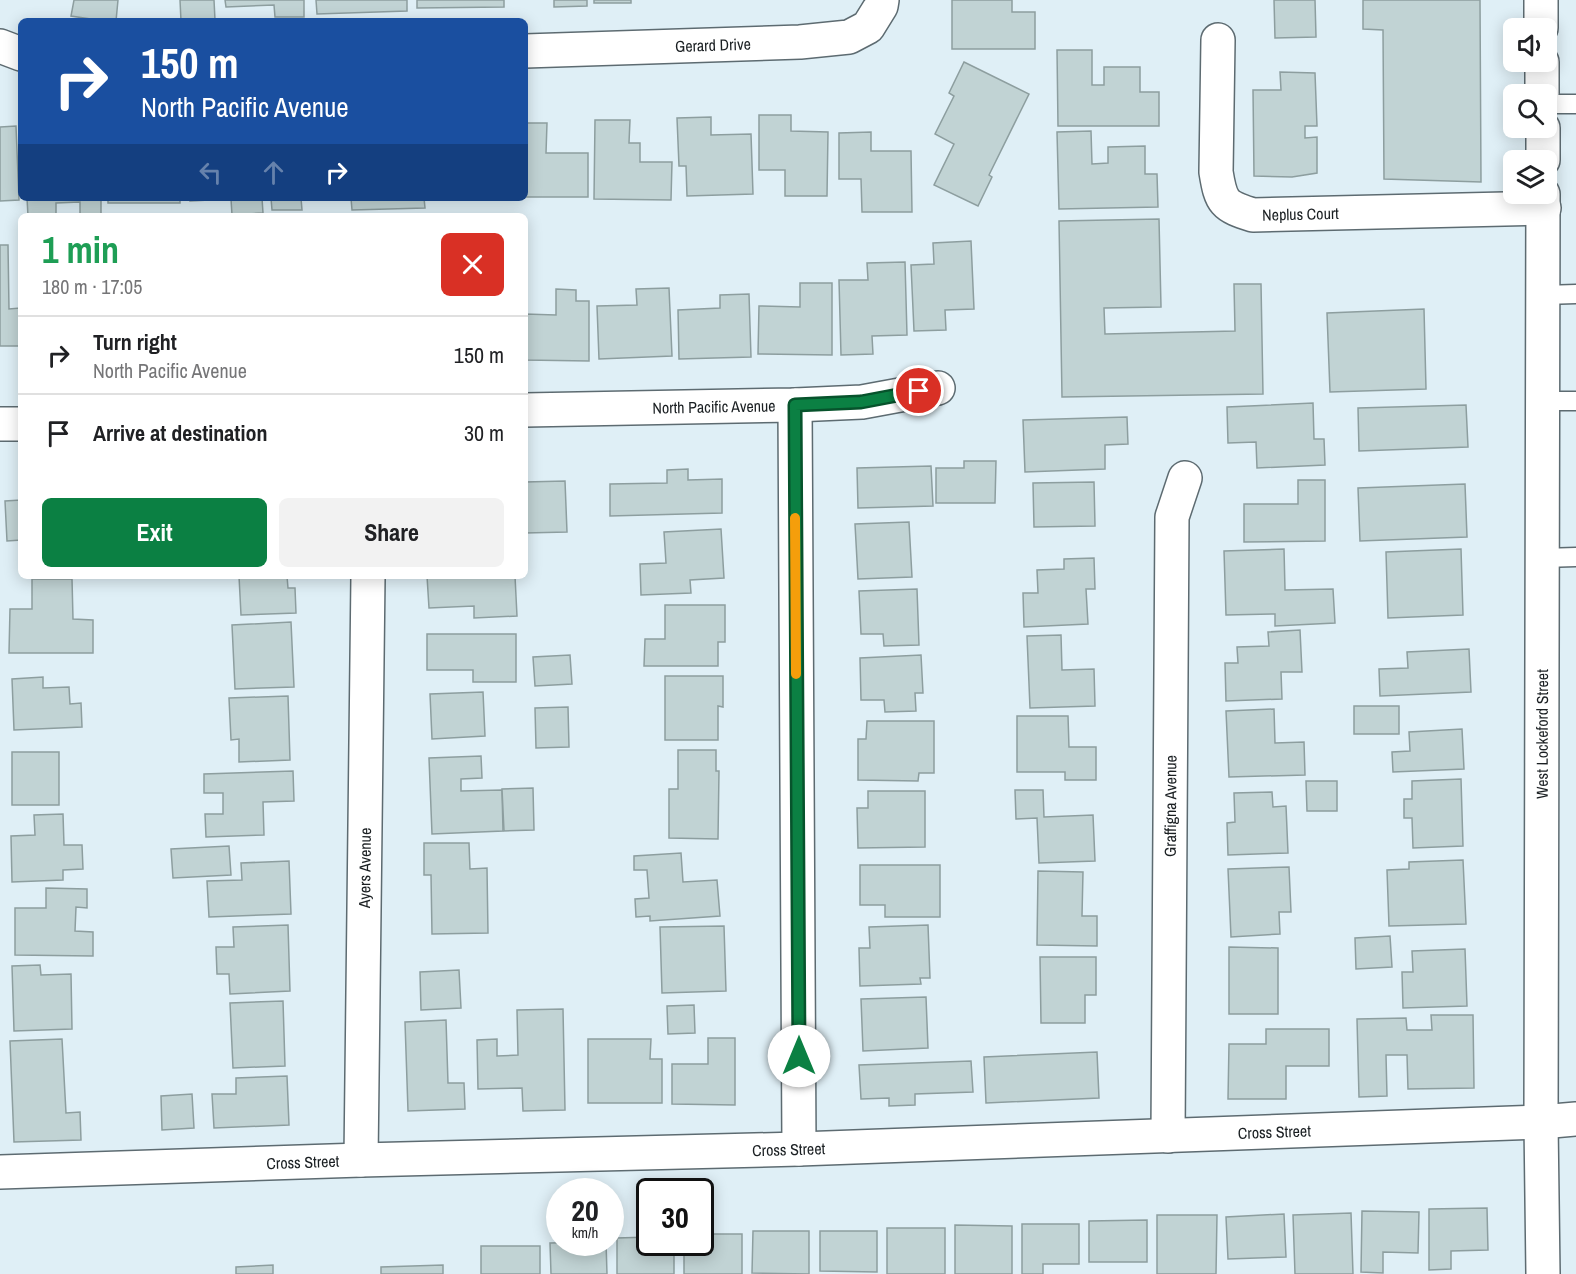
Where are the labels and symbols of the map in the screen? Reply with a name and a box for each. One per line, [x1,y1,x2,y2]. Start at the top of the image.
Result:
street label: Gerard Drive [675,33,751,57]
street label: Neplus Court [1262,202,1339,226]
pin [893,365,944,416]
street label: North Pacific Avenue [652,394,776,419]
street label: West Lockeford Street [1531,669,1553,799]
street label: Graffigna Avenue [1159,755,1181,857]
street label: Ayers Avenue [353,828,376,909]
position arrow [767,1024,831,1088]
street label: Cross Street [1237,1119,1312,1144]
street label: Cross Street [752,1137,826,1161]
street label: Cross Street [266,1150,340,1174]
speed limit sign: 30 [636,1178,714,1256]

